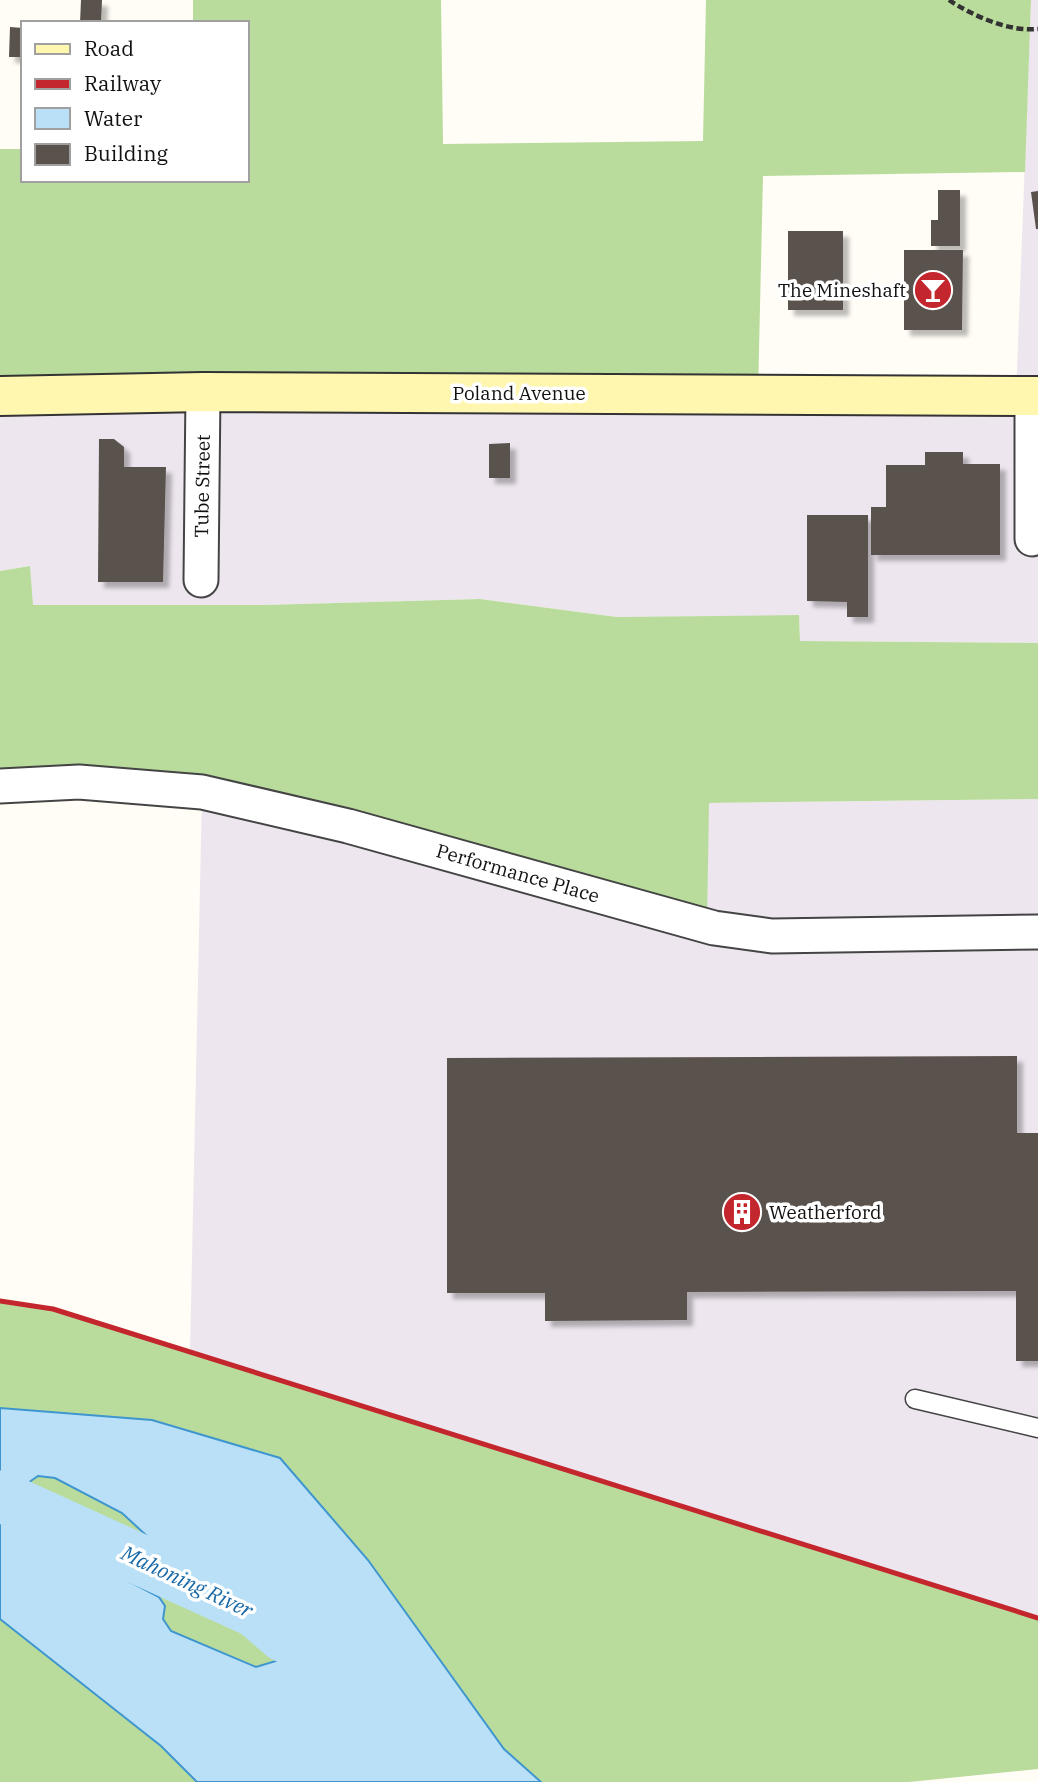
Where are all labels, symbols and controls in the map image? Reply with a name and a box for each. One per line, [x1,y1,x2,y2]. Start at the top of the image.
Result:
legend [21,21,248,182]
text: Road [84,34,134,62]
text: Railway [84,69,162,97]
text: Water [84,104,143,132]
text: Building [84,139,169,167]
bar icon: The Mineshaft [912,269,954,311]
place label: The Mineshaft [778,278,906,302]
street label: Poland Avenue [452,381,586,405]
street label: Tube Street [189,434,215,538]
street label: Performance Place [434,838,602,908]
building icon: Weatherford [721,1191,763,1233]
place label: Weatherford [769,1200,882,1224]
water label: Mahoning River [116,1538,258,1624]

